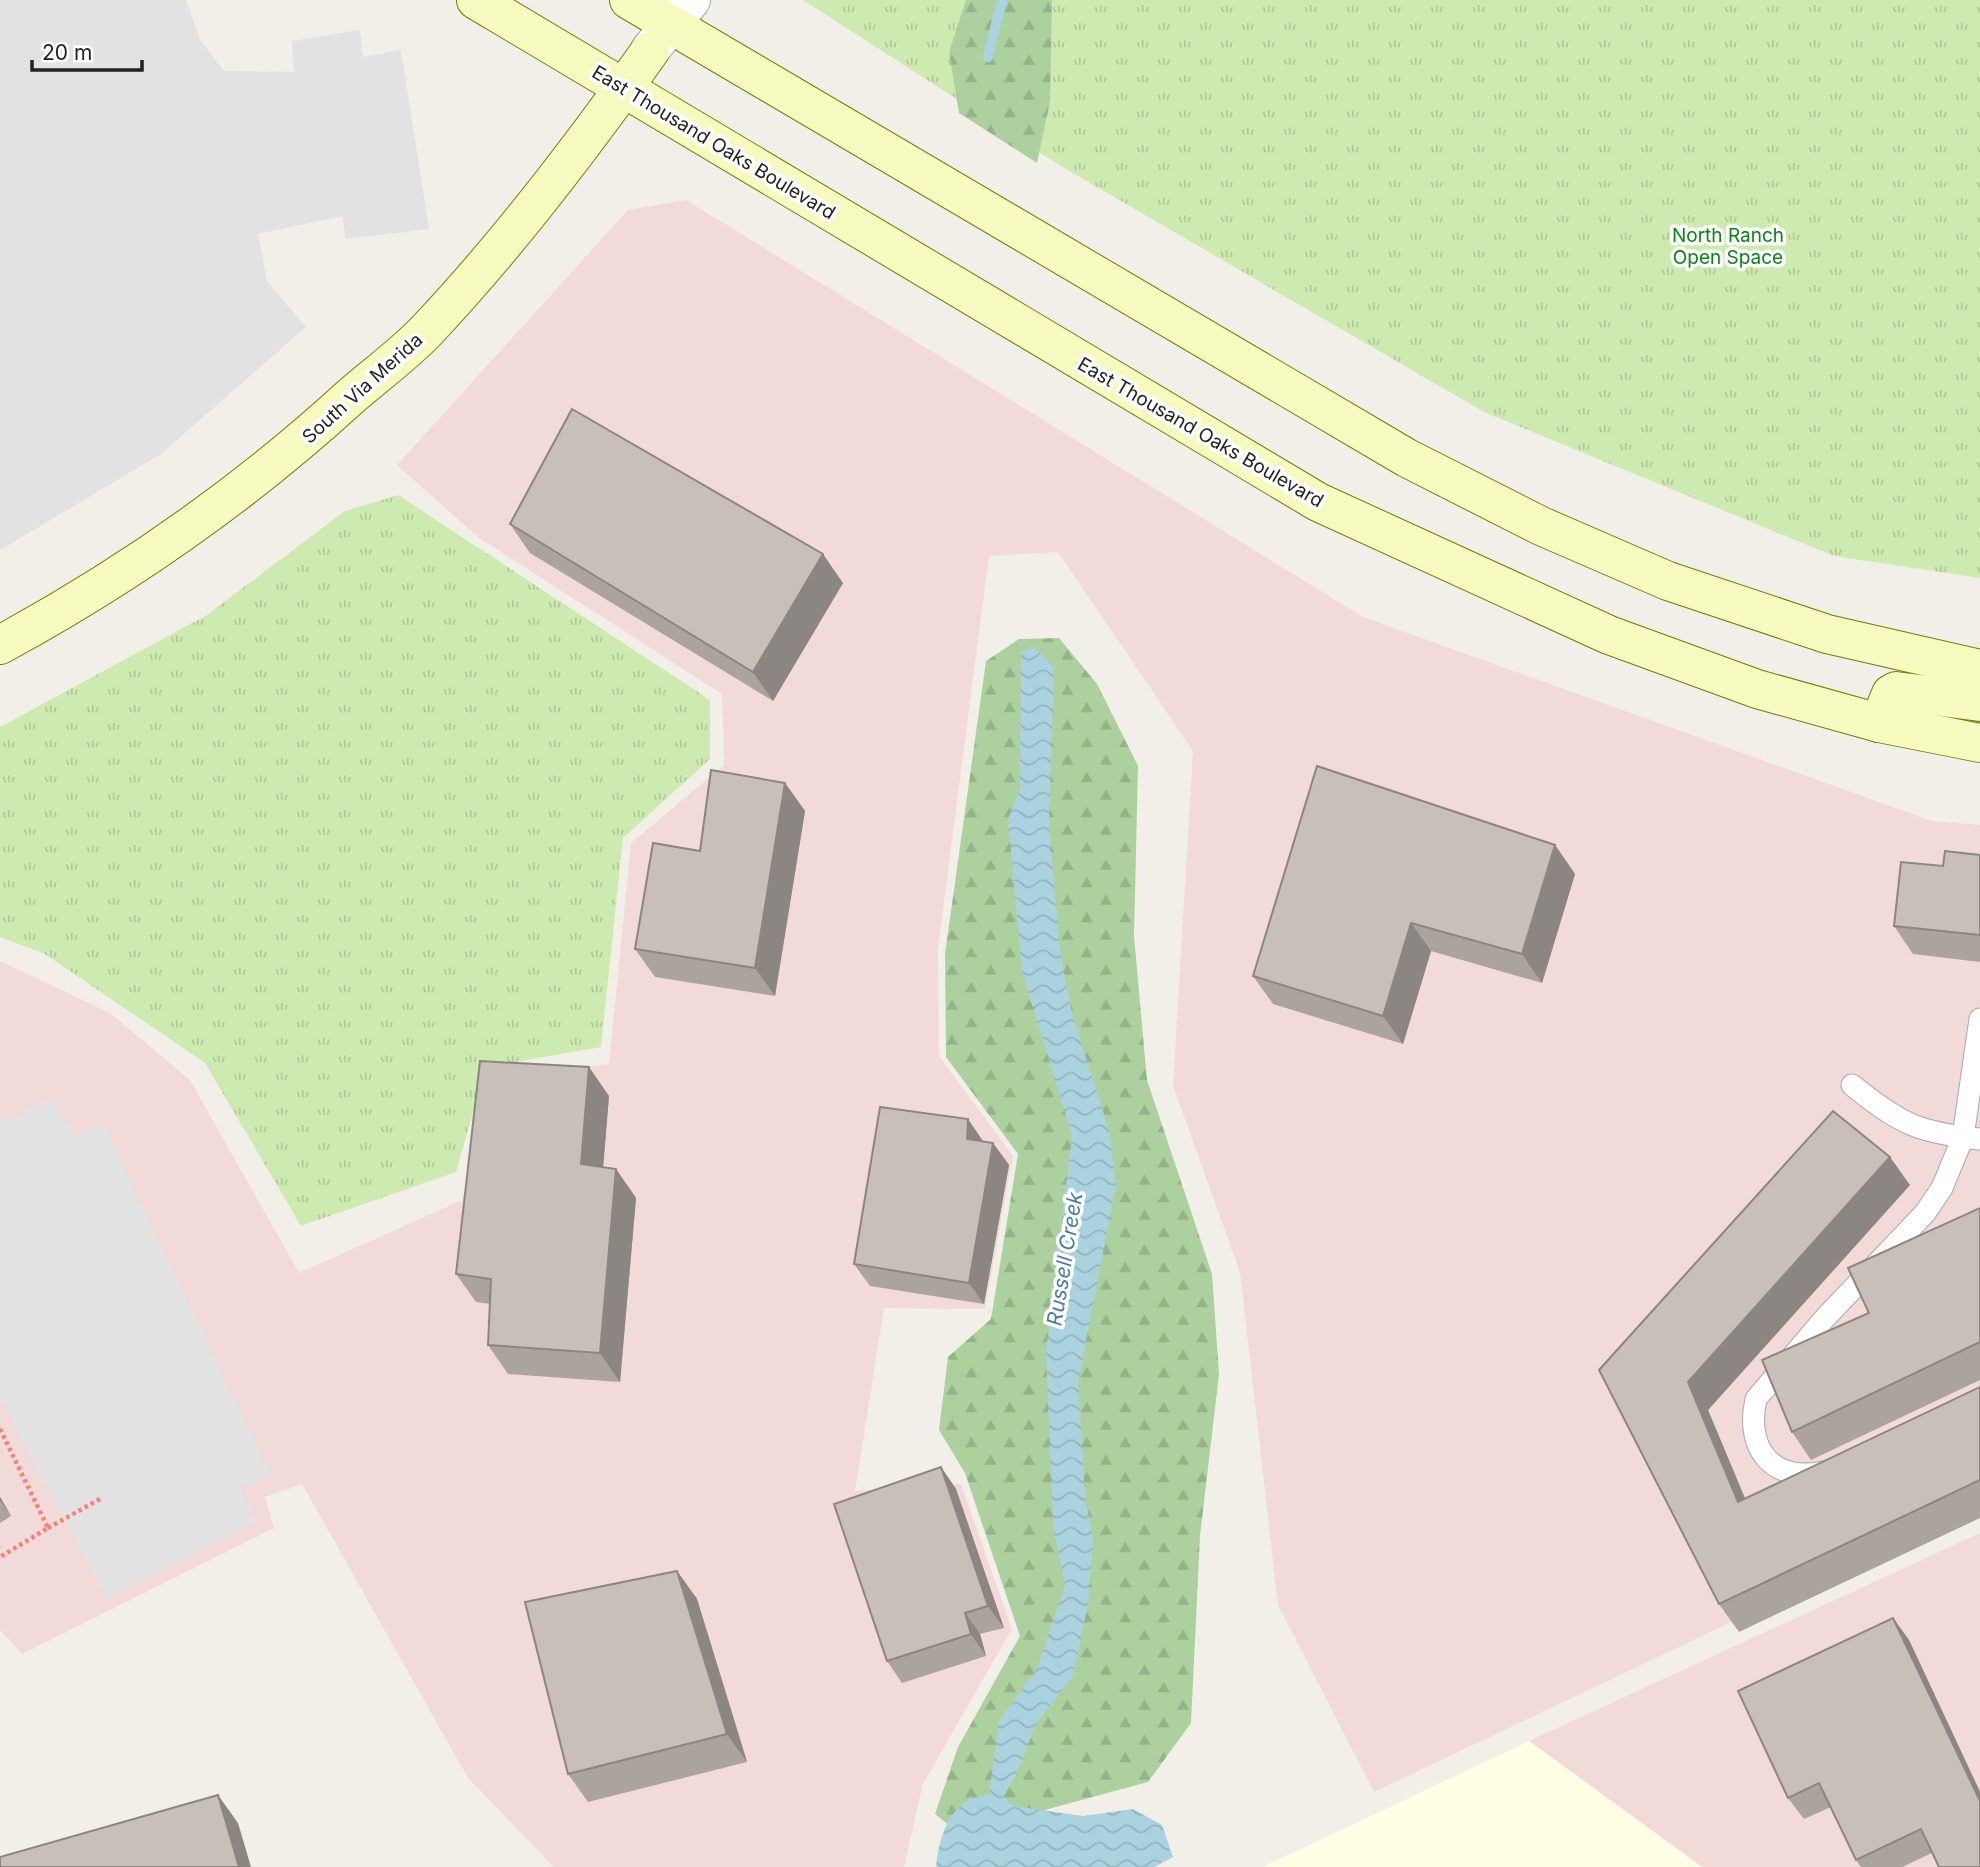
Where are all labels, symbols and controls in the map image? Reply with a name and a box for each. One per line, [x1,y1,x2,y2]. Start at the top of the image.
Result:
scale bar [32,28,142,72]
text: 20 m [42,40,92,65]
street label: East Thousand Oaks Boulevard [588,61,840,224]
park label: North Ranch Open Space [1672,224,1784,269]
street label: South Via Merida [297,328,427,448]
street label: East Thousand Oaks Boulevard [1074,353,1328,512]
water label: Russell Creek [1042,1190,1087,1327]

